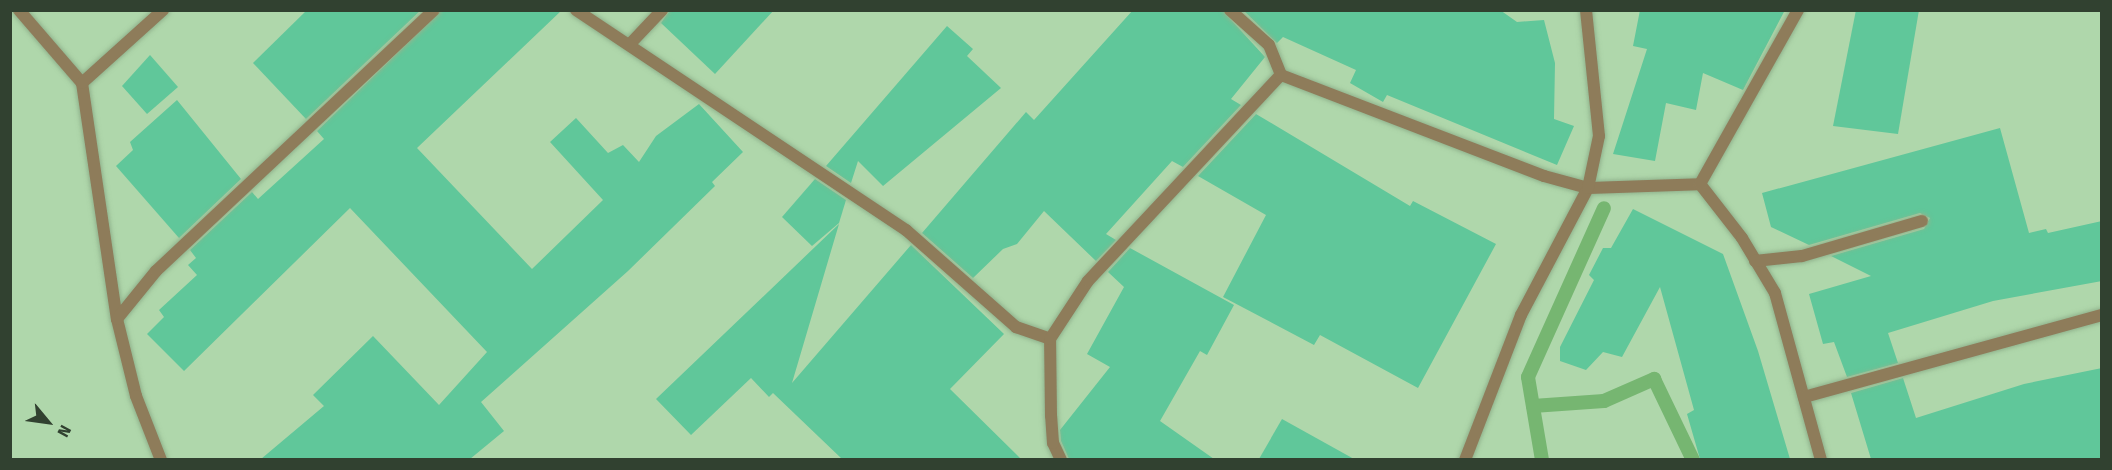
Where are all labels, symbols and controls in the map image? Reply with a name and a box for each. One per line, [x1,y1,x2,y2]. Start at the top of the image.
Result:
north arrow [18,392,78,452]
text: N [53,422,75,440]

